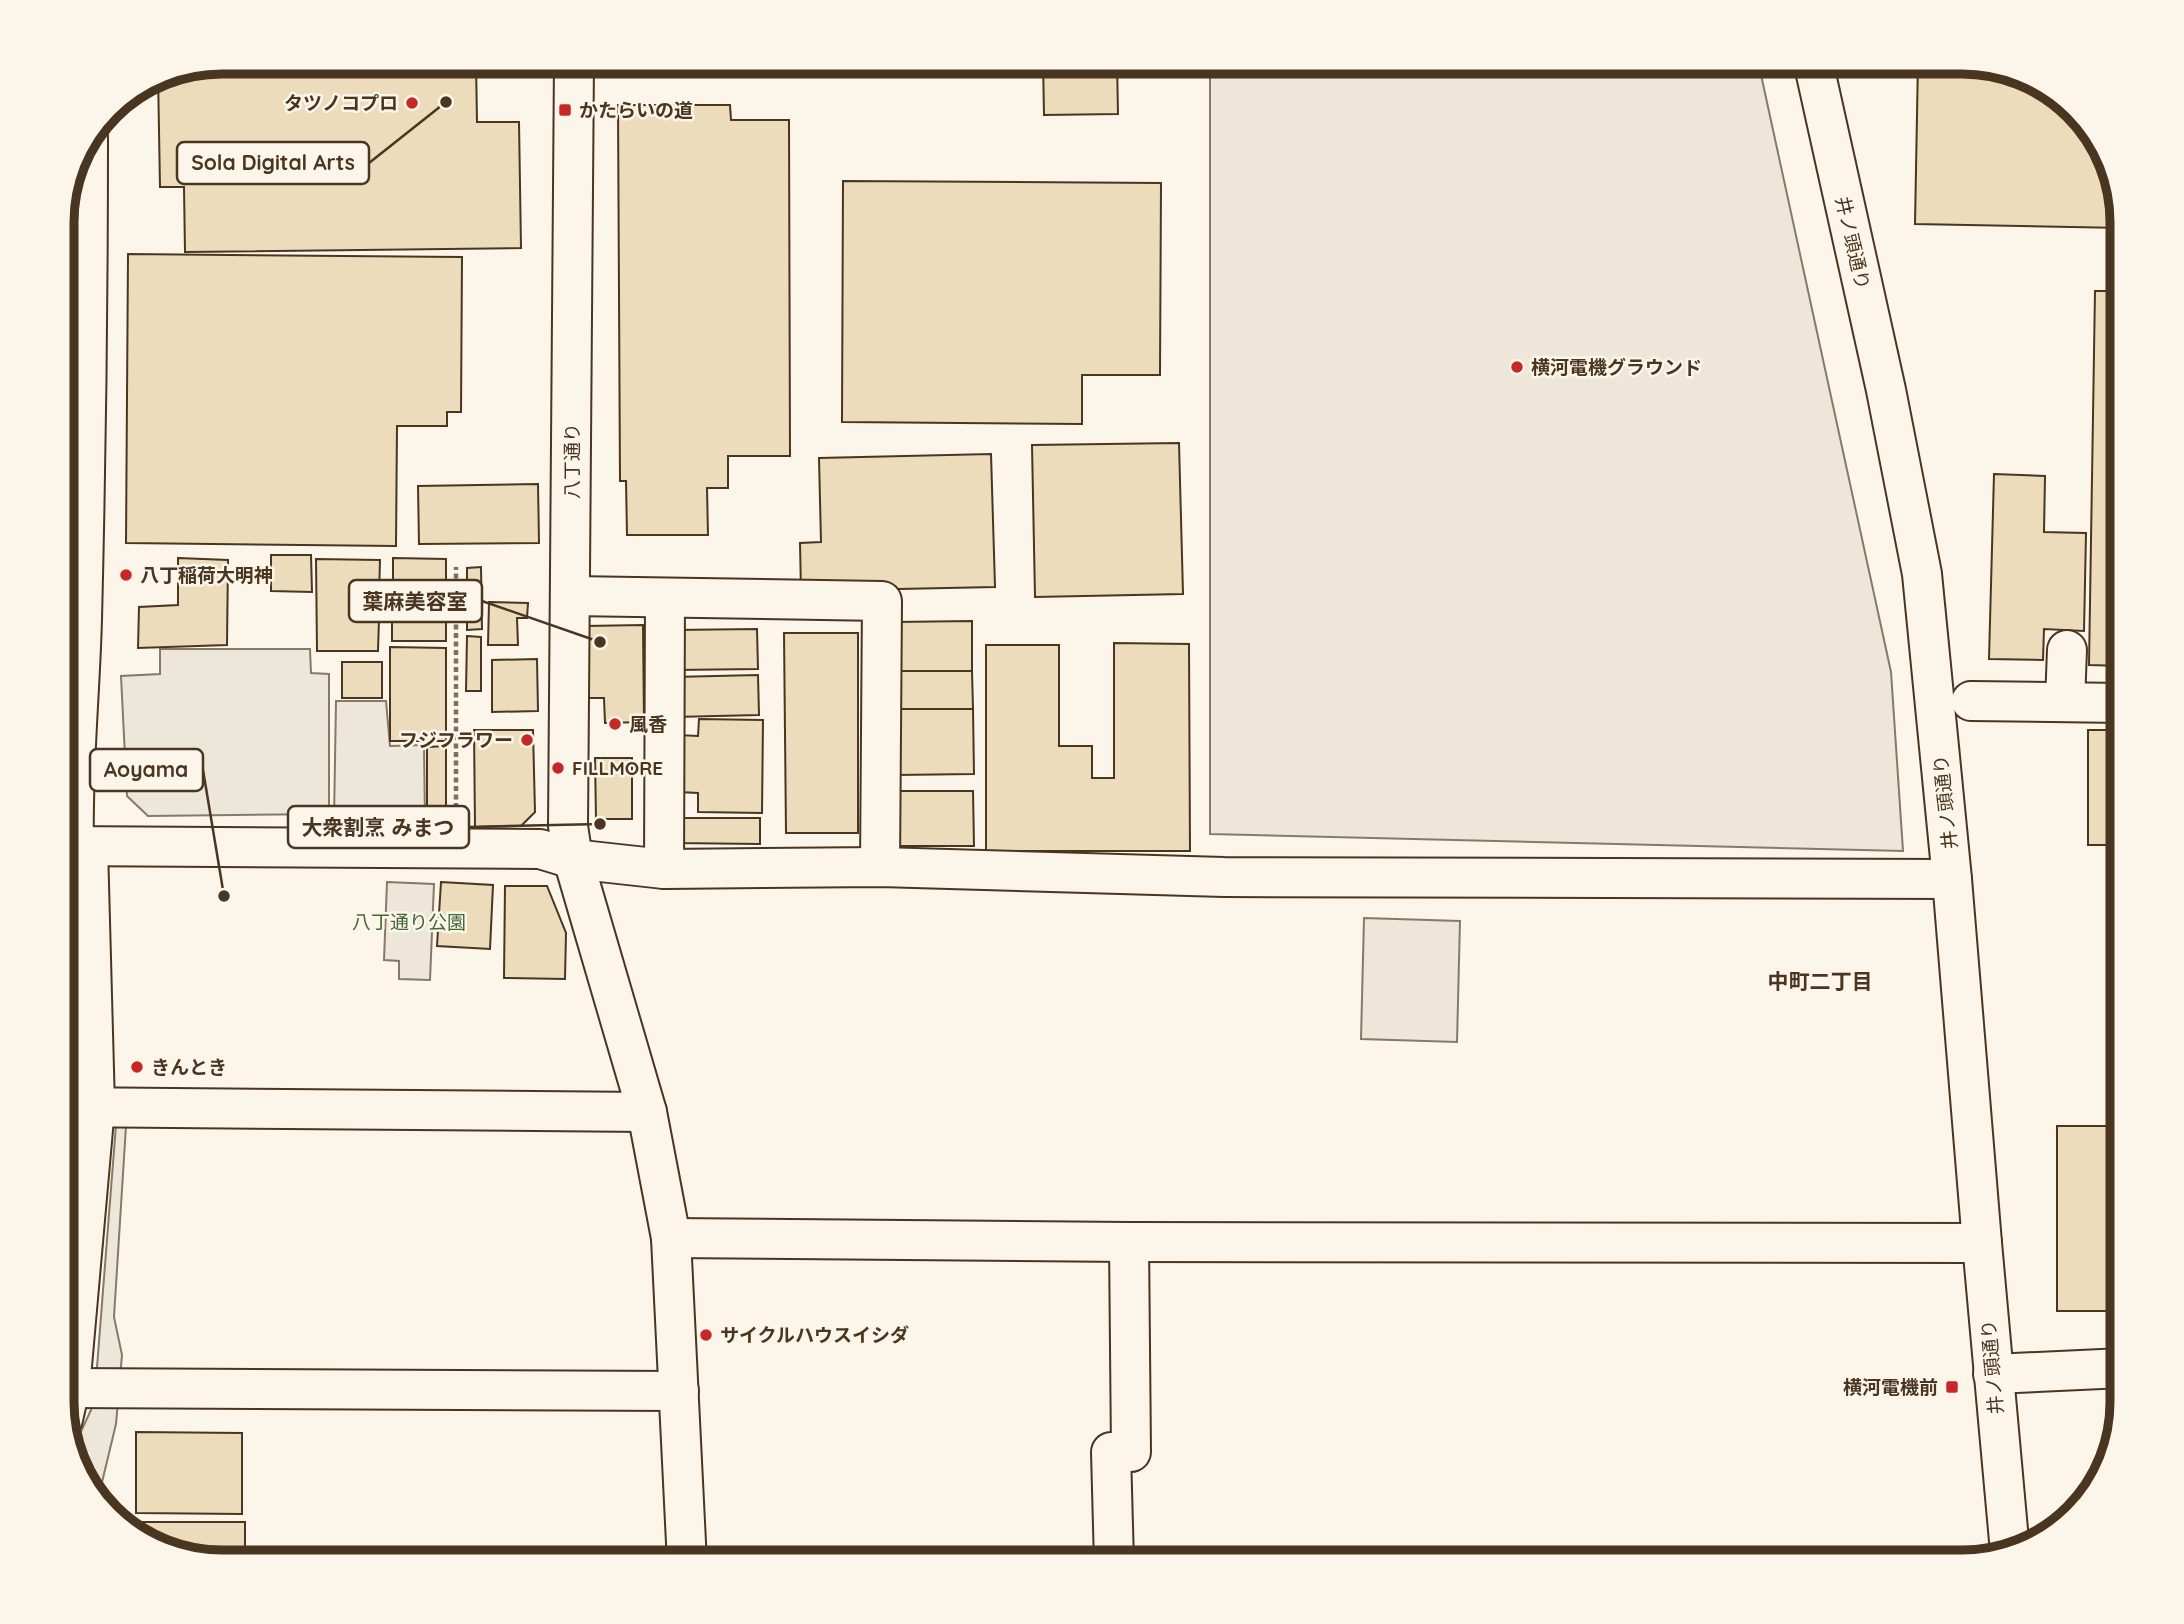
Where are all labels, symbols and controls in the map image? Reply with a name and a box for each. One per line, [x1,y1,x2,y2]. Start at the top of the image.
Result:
place label: タツノコプロ [284,91,398,115]
marker: タツノコプロ [404,95,420,111]
place label: かたらいの道 [579,98,693,122]
marker: かたらいの道 [557,102,573,118]
callout: Sola Digital Arts [177,142,369,184]
text: Sola Digital Arts [191,149,355,175]
street label: 井ノ頭通り [1831,194,1875,292]
place label: 横河電機グラウンド [1531,355,1702,379]
marker: 横河電機グラウンド [1509,359,1525,375]
street label: 八丁通り [560,423,584,499]
place label: 八丁稲荷大明神 [140,563,273,587]
marker: 八丁稲荷大明神 [118,567,134,583]
callout: 葉麻美容室 [349,580,482,622]
text: 葉麻美容室 [363,588,468,614]
place label: 風香 [629,712,667,736]
marker: 風香 [607,716,623,732]
place label: フジフラワー [399,728,513,752]
marker: フジフラワー [519,732,535,748]
callout: Aoyama [90,749,203,791]
street label: 井ノ頭通り [1928,753,1962,851]
text: Aoyama [104,756,188,782]
place label: FILLMORE [572,756,663,780]
marker: FILLMORE [550,760,566,776]
callout: 大衆割烹 みまつ [288,806,469,848]
text: 大衆割烹 みまつ [302,814,454,840]
park label: 八丁通り公園 [352,910,466,934]
district label: 中町二丁目 [1768,968,1873,994]
place label: きんとき [151,1055,227,1079]
marker: きんとき [129,1059,145,1075]
street label: 井ノ頭通り [1976,1319,2008,1415]
place label: サイクルハウスイシダ [720,1323,909,1347]
marker: サイクルハウスイシダ [698,1327,714,1343]
place label: 横河電機前 [1843,1375,1938,1399]
marker: 横河電機前 [1944,1379,1960,1395]

